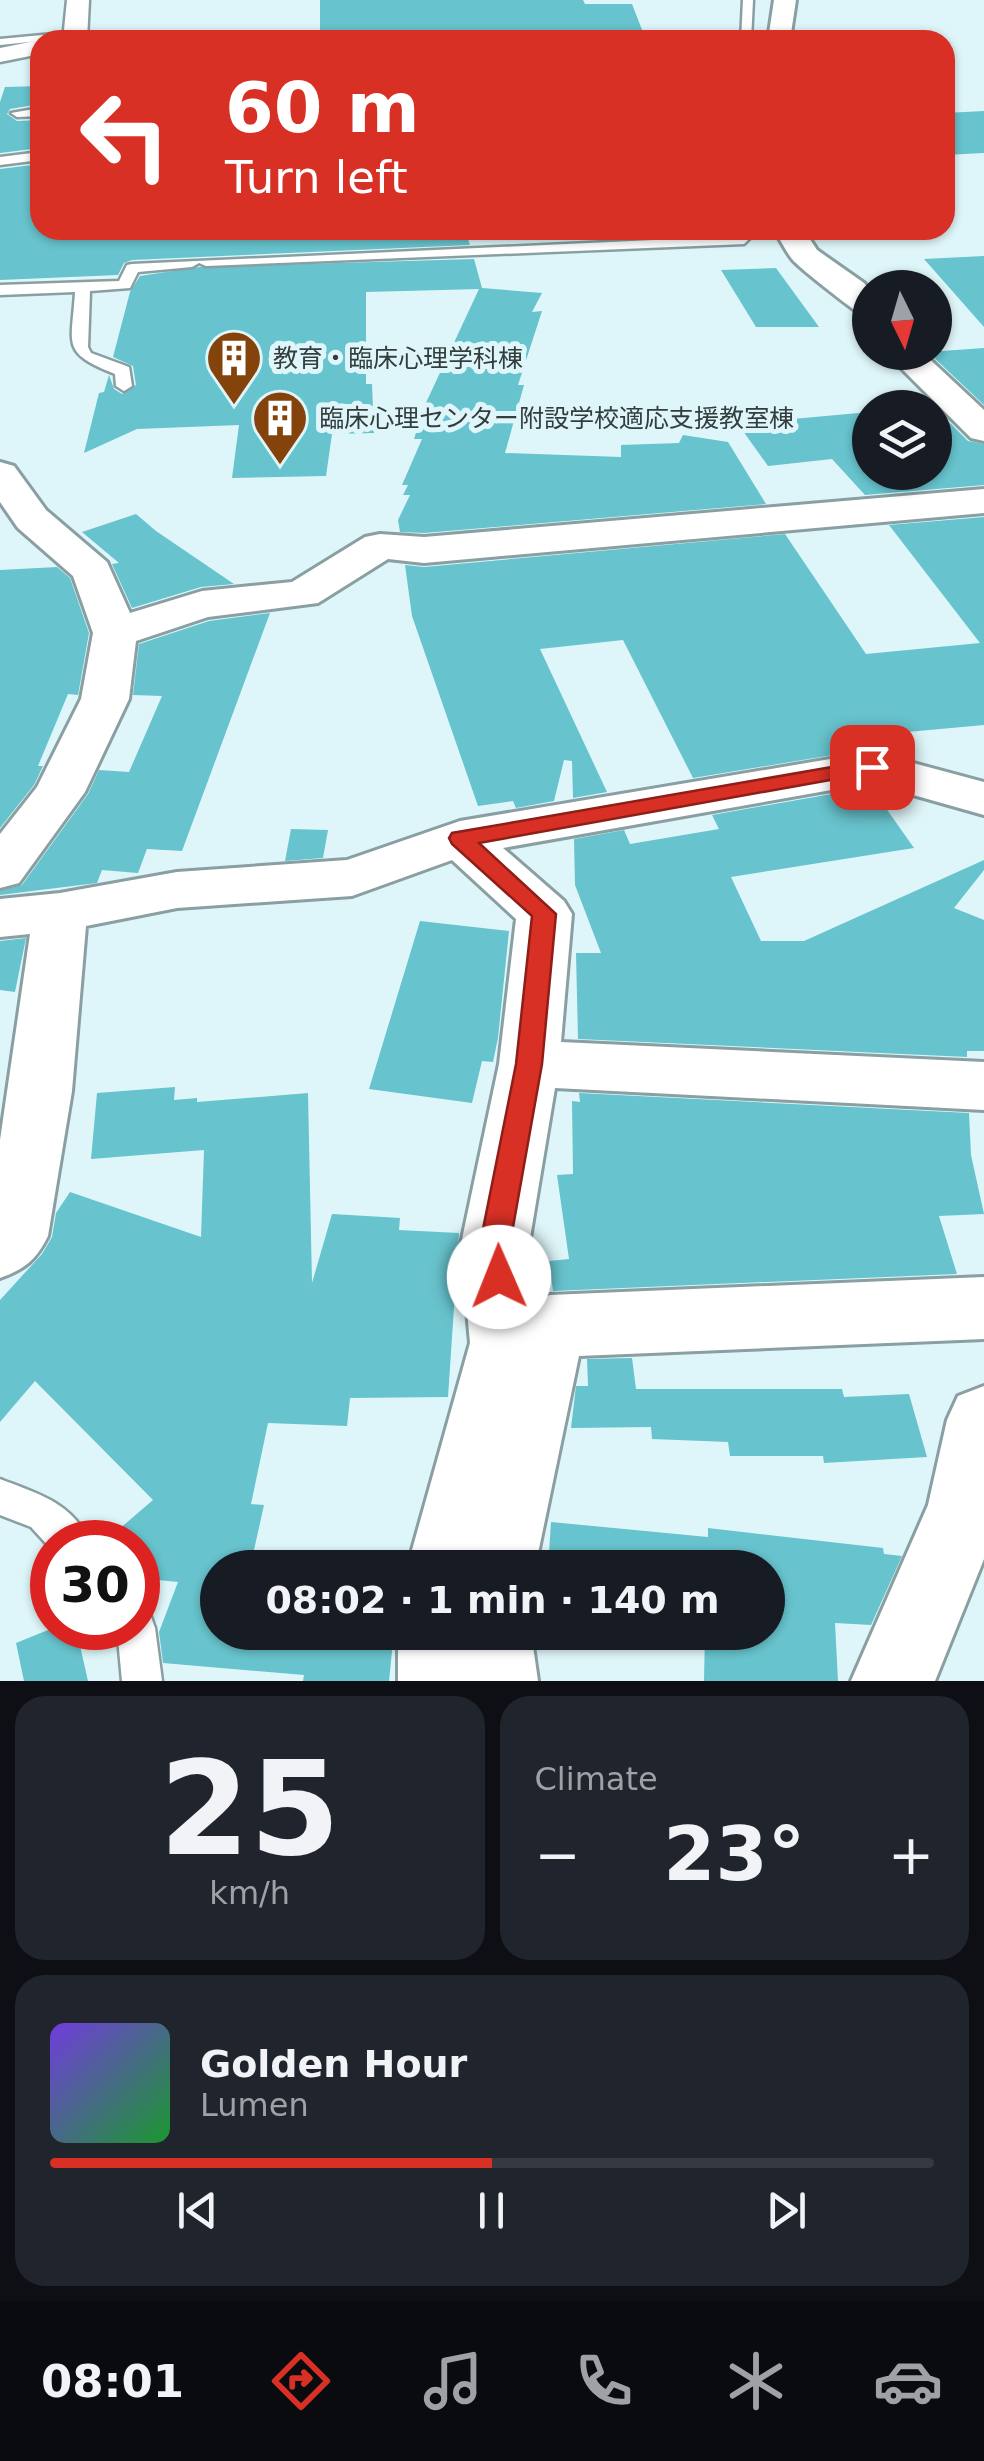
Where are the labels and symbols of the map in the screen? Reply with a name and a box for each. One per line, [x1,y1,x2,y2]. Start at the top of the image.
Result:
north arrow [852,270,952,370]
building icon: 教育・臨床心理学科棟 [204,328,264,407]
place label: 教育・臨床心理学科棟 [273,344,523,373]
building icon: 臨床心理センター附設学校適応支援教室棟 [250,388,310,467]
place label: 臨床心理センター附設学校適応支援教室棟 [319,404,794,433]
pin [830,725,915,810]
position arrow [447,1225,551,1329]
speed limit sign: 30 [30,1520,160,1650]

